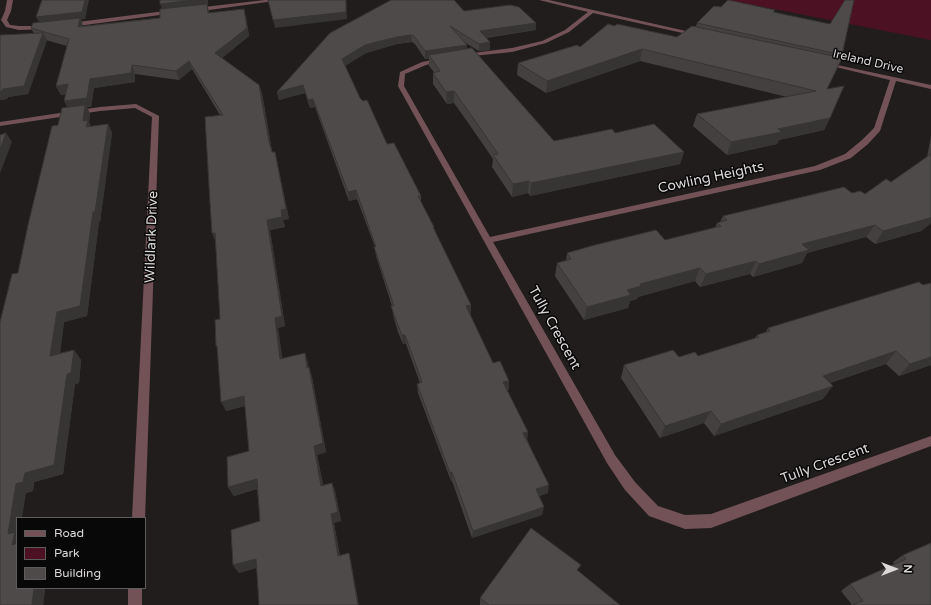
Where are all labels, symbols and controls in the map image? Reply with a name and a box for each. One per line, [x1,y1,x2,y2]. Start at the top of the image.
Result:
street label: Ireland Drive [831,47,905,77]
street label: Cowling Heights [656,159,766,197]
street label: Wildlark Drive [142,191,162,283]
street label: Tully Crescent [524,283,584,373]
street label: Tully Crescent [779,440,871,488]
legend [16,517,146,589]
text: Road [54,526,84,540]
text: Park [54,546,80,560]
north arrow [875,549,915,589]
text: N [901,565,914,573]
text: Building [54,566,101,580]

